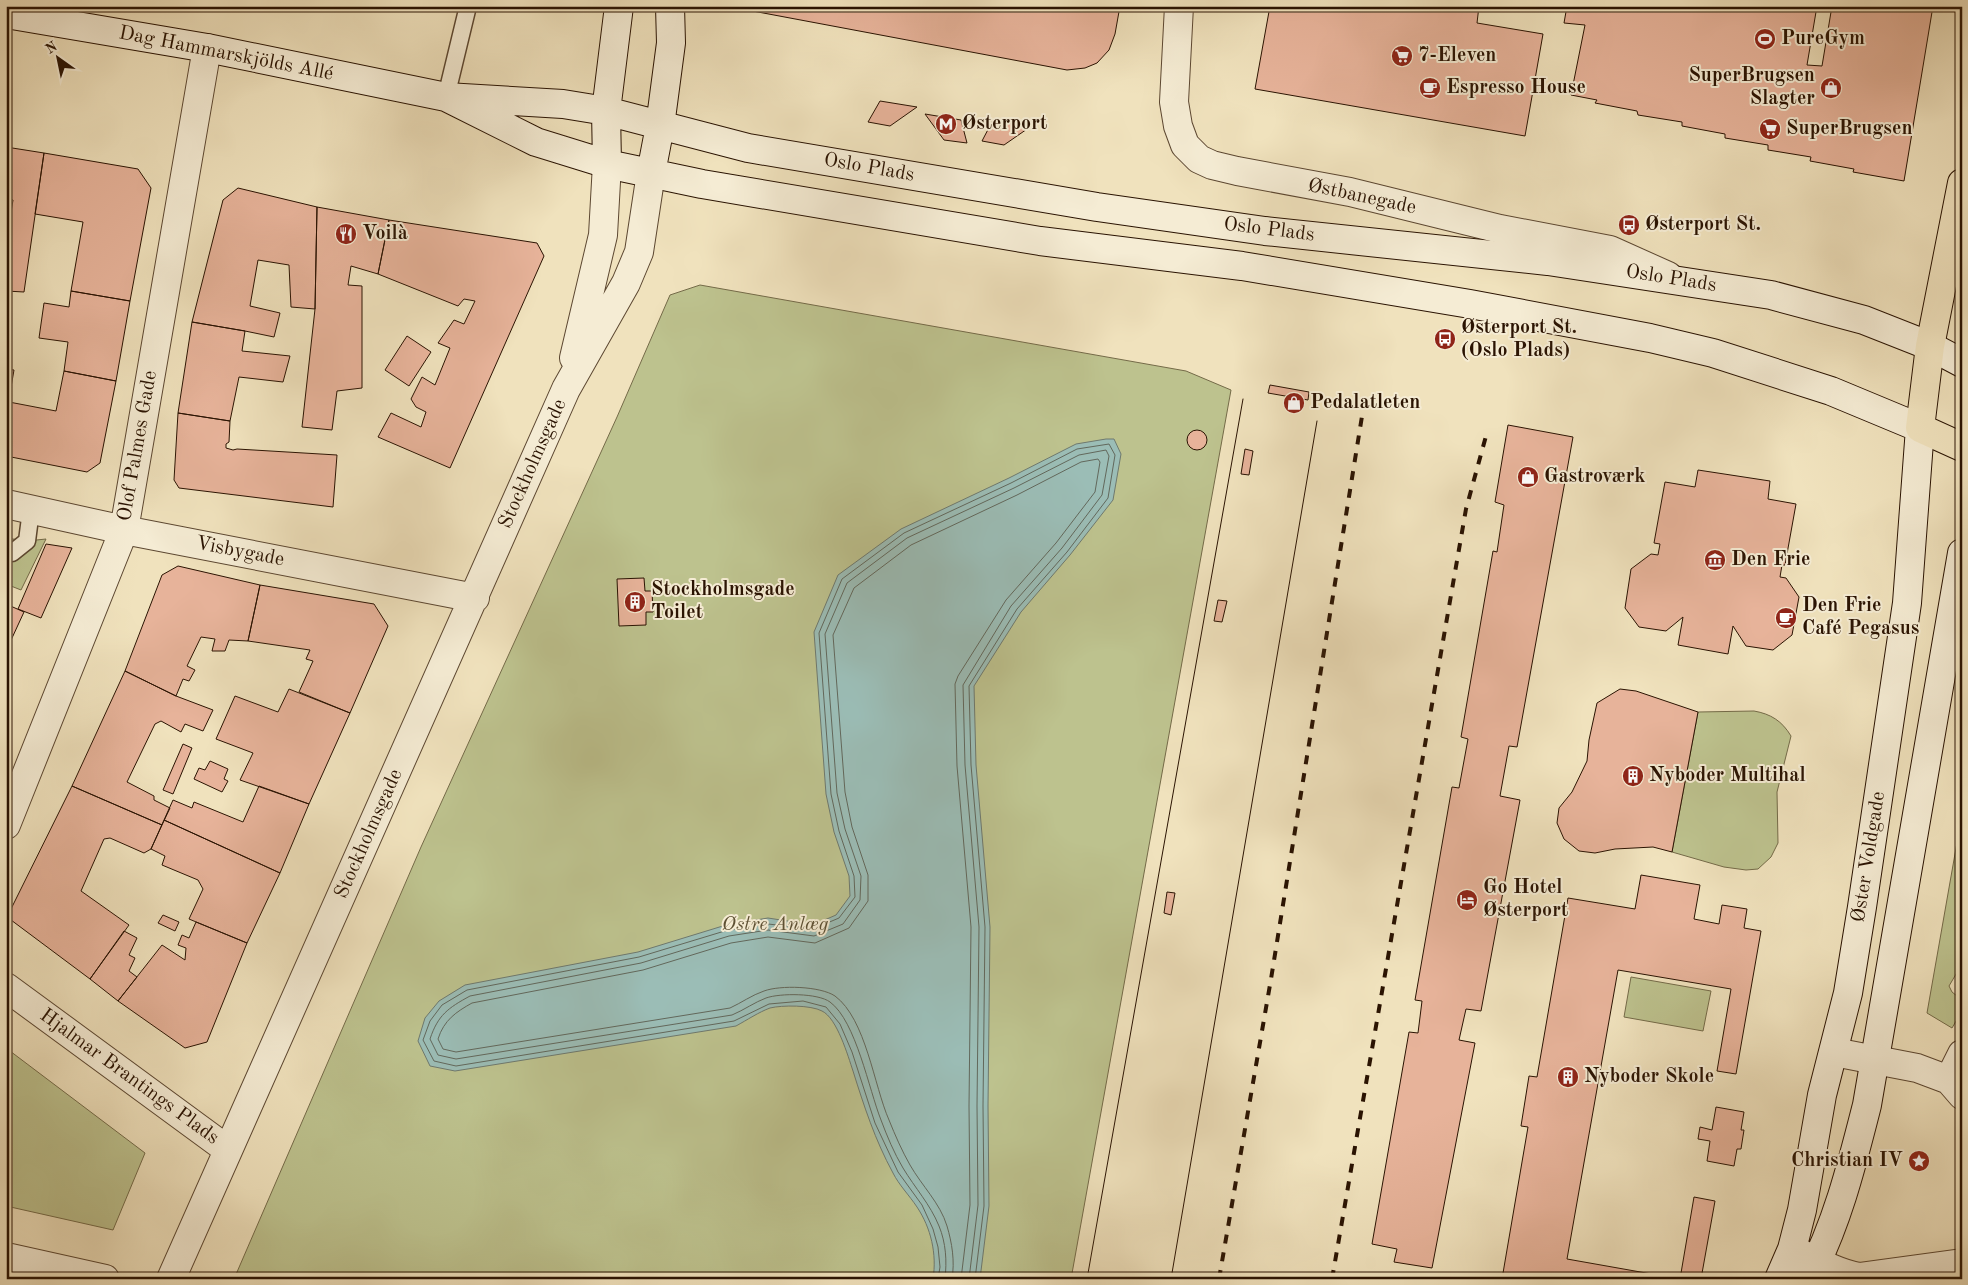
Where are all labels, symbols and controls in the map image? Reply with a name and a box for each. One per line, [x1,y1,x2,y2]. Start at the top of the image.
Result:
street label: Dag Hammarskjölds Allé [117,23,335,85]
sports icon: PureGym [1753,27,1777,51]
place label: PureGym [1781,29,1865,49]
north arrow [32,32,82,82]
text: N [43,39,60,57]
supermarket icon: 7-Eleven [1390,44,1414,68]
place label: 7-Eleven [1418,46,1496,66]
place label: SuperBrugsen Slagter [1688,66,1815,109]
cafe icon: Espresso House [1418,76,1442,100]
shop icon: SuperBrugsen Slagter [1819,76,1843,100]
place label: Espresso House [1446,78,1586,98]
metro station icon: Østerport [934,112,958,136]
place label: Østerport [962,114,1047,134]
supermarket icon: SuperBrugsen [1758,117,1782,141]
place label: SuperBrugsen [1786,119,1913,139]
street label: Oslo Plads [822,150,916,186]
street label: Østbanegade [1306,176,1418,218]
bus stop icon: Østerport St. [1617,213,1641,237]
street label: Oslo Plads [1222,214,1316,246]
place label: Østerport St. [1645,215,1761,235]
restaurant icon: Voilà [334,222,358,246]
place label: Voilà [362,224,408,244]
street label: Oslo Plads [1624,262,1718,296]
place label: Østerport St. (Oslo Plads) [1461,318,1577,361]
bus stop icon: Østerport St. (Oslo Plads) [1433,327,1457,351]
street label: Olof Palmes Gade [115,369,161,523]
shop icon: Pedalatleten [1282,391,1306,415]
place label: Pedalatleten [1310,393,1420,413]
street label: Stockholmsgade [495,396,571,532]
shop icon: Gastroværk [1516,465,1540,489]
place label: Gastroværk [1544,467,1646,487]
street label: Visbygade [194,534,286,570]
museum icon: Den Frie [1703,548,1727,572]
place label: Den Frie [1731,550,1810,570]
place label: Stockholmsgade Toilet [651,580,795,623]
building icon: Stockholmsgade Toilet [623,590,647,614]
place label: Den Frie Café Pegasus [1802,596,1919,639]
cafe icon: Den Frie Café Pegasus [1774,606,1798,630]
building icon: Nyboder Multihal [1621,764,1645,788]
street label: Stockholmsgade [331,766,407,902]
place label: Nyboder Multihal [1649,766,1806,786]
street label: Øster Voldgade [1849,790,1889,924]
place label: Go Hotel Østerport [1483,878,1568,921]
hotel icon: Go Hotel Østerport [1455,888,1479,912]
park label: Østre Anlæg [722,915,829,935]
street label: Hjalmar Brantings Plads [36,1005,222,1149]
building icon: Nyboder Skole [1556,1065,1580,1089]
place label: Nyboder Skole [1584,1067,1714,1087]
place icon: Christian IV [1907,1149,1931,1173]
place label: Christian IV [1791,1151,1903,1171]

